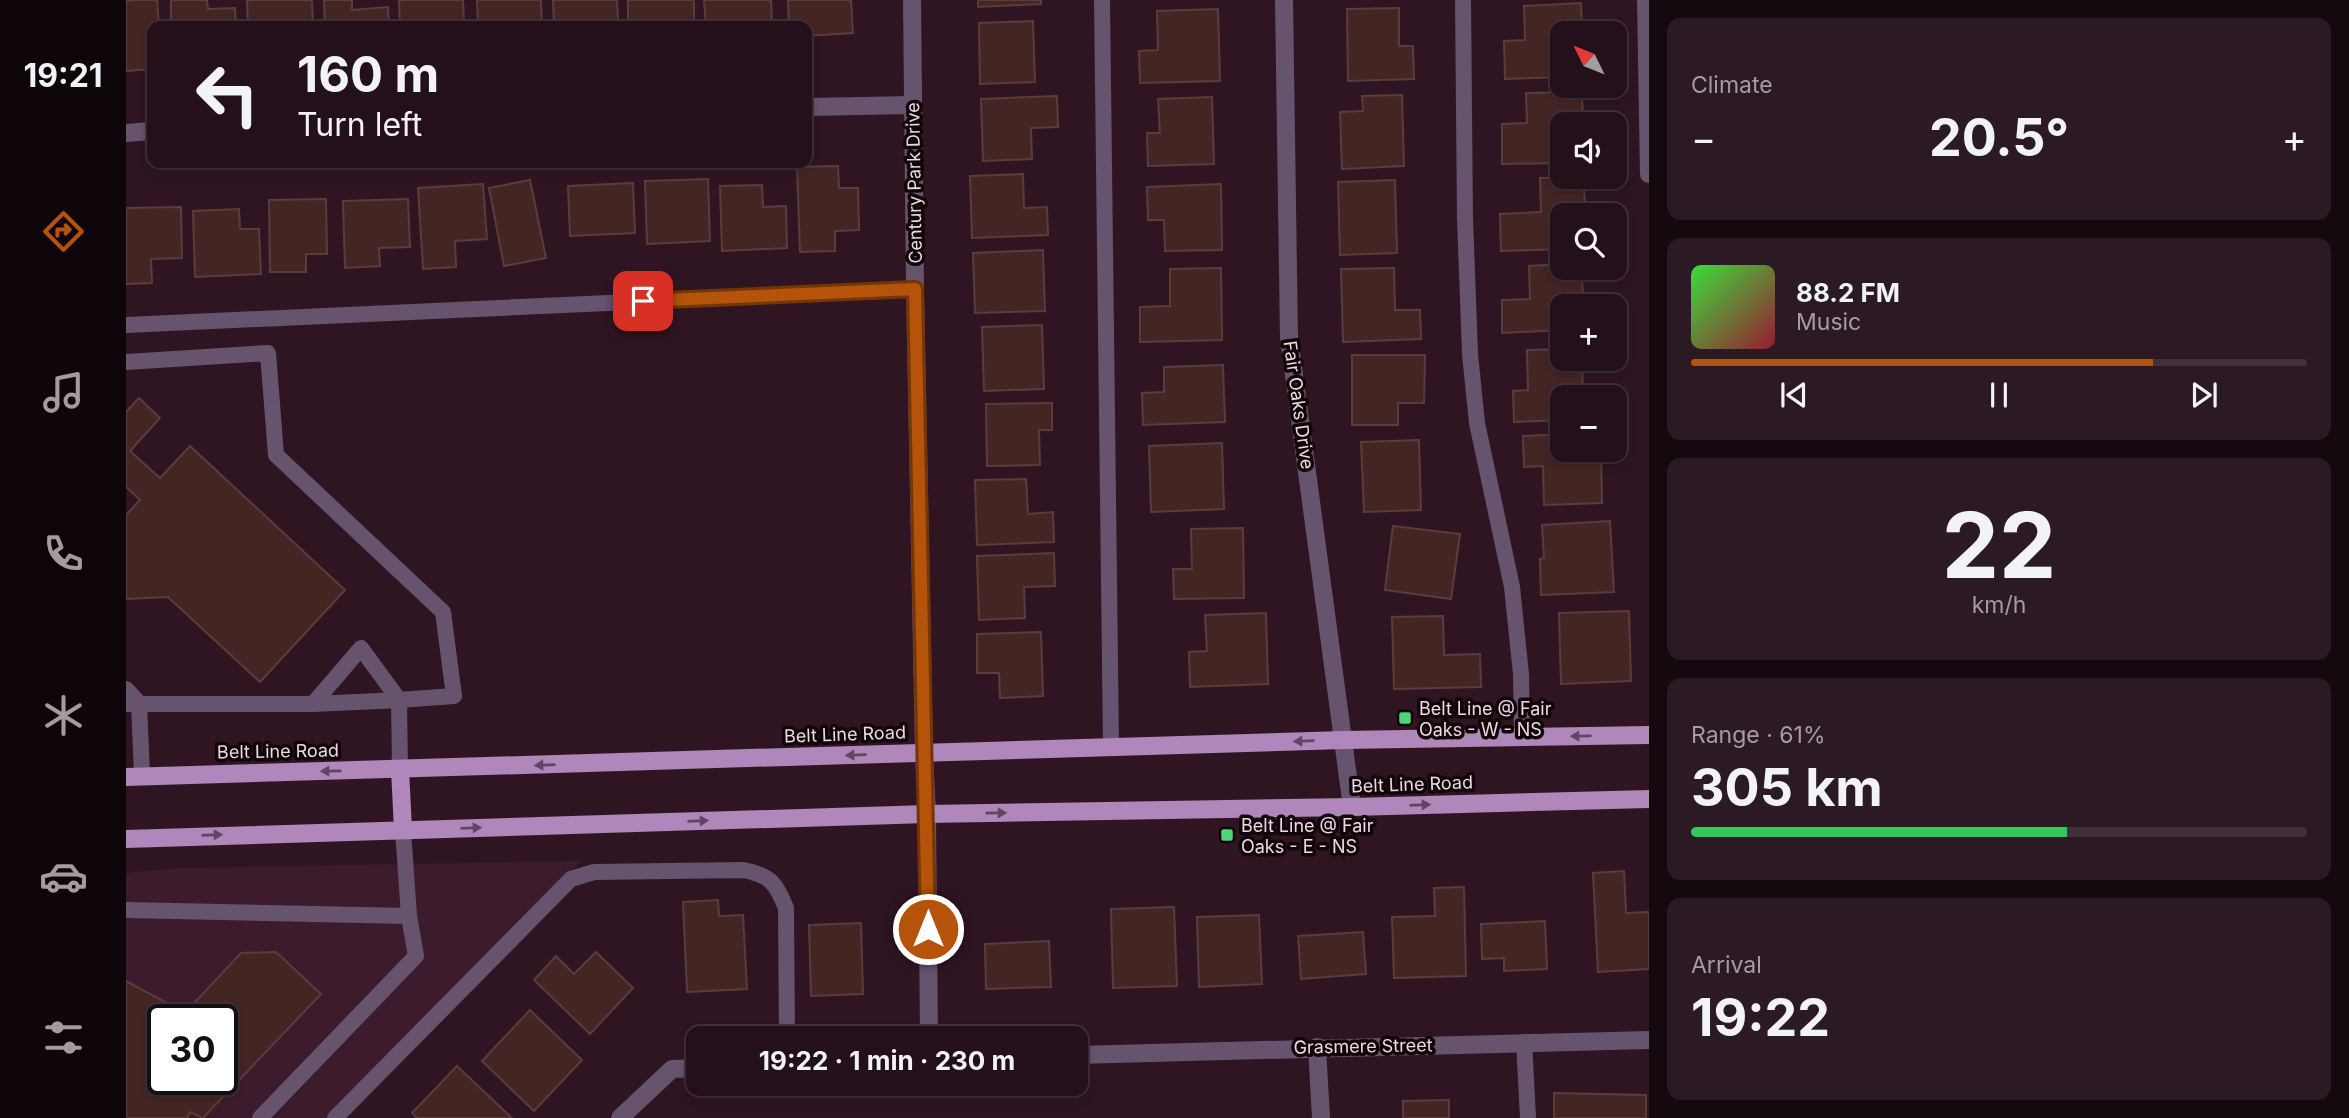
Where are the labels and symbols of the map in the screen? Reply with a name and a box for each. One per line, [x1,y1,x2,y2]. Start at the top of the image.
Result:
north arrow [1550,21,1628,98]
street label: Century Park Drive [902,102,926,264]
pin [613,271,673,331]
street label: Fair Oaks Drive [1280,339,1318,471]
place label: Belt Line @ Fair Oaks - W - NS [1419,698,1552,740]
marker: Belt Line @ Fair Oaks - W - NS [1397,710,1413,726]
street label: Belt Line Road [784,721,906,747]
one-way arrow [1570,730,1592,742]
one-way arrow [1293,736,1315,747]
street label: Belt Line Road [217,739,339,763]
one-way arrow [845,749,867,760]
one-way arrow [534,759,556,771]
one-way arrow [320,765,342,777]
street label: Belt Line Road [1351,771,1473,797]
one-way arrow [1410,799,1432,811]
one-way arrow [985,807,1007,818]
one-way arrow [688,815,710,826]
place label: Belt Line @ Fair Oaks - E - NS [1241,815,1374,857]
one-way arrow [460,822,482,833]
marker: Belt Line @ Fair Oaks - E - NS [1219,827,1235,843]
one-way arrow [201,830,223,841]
position arrow [891,892,965,966]
speed limit sign: 30 [147,1004,238,1095]
street label: Grasmere Street [1293,1034,1433,1058]

